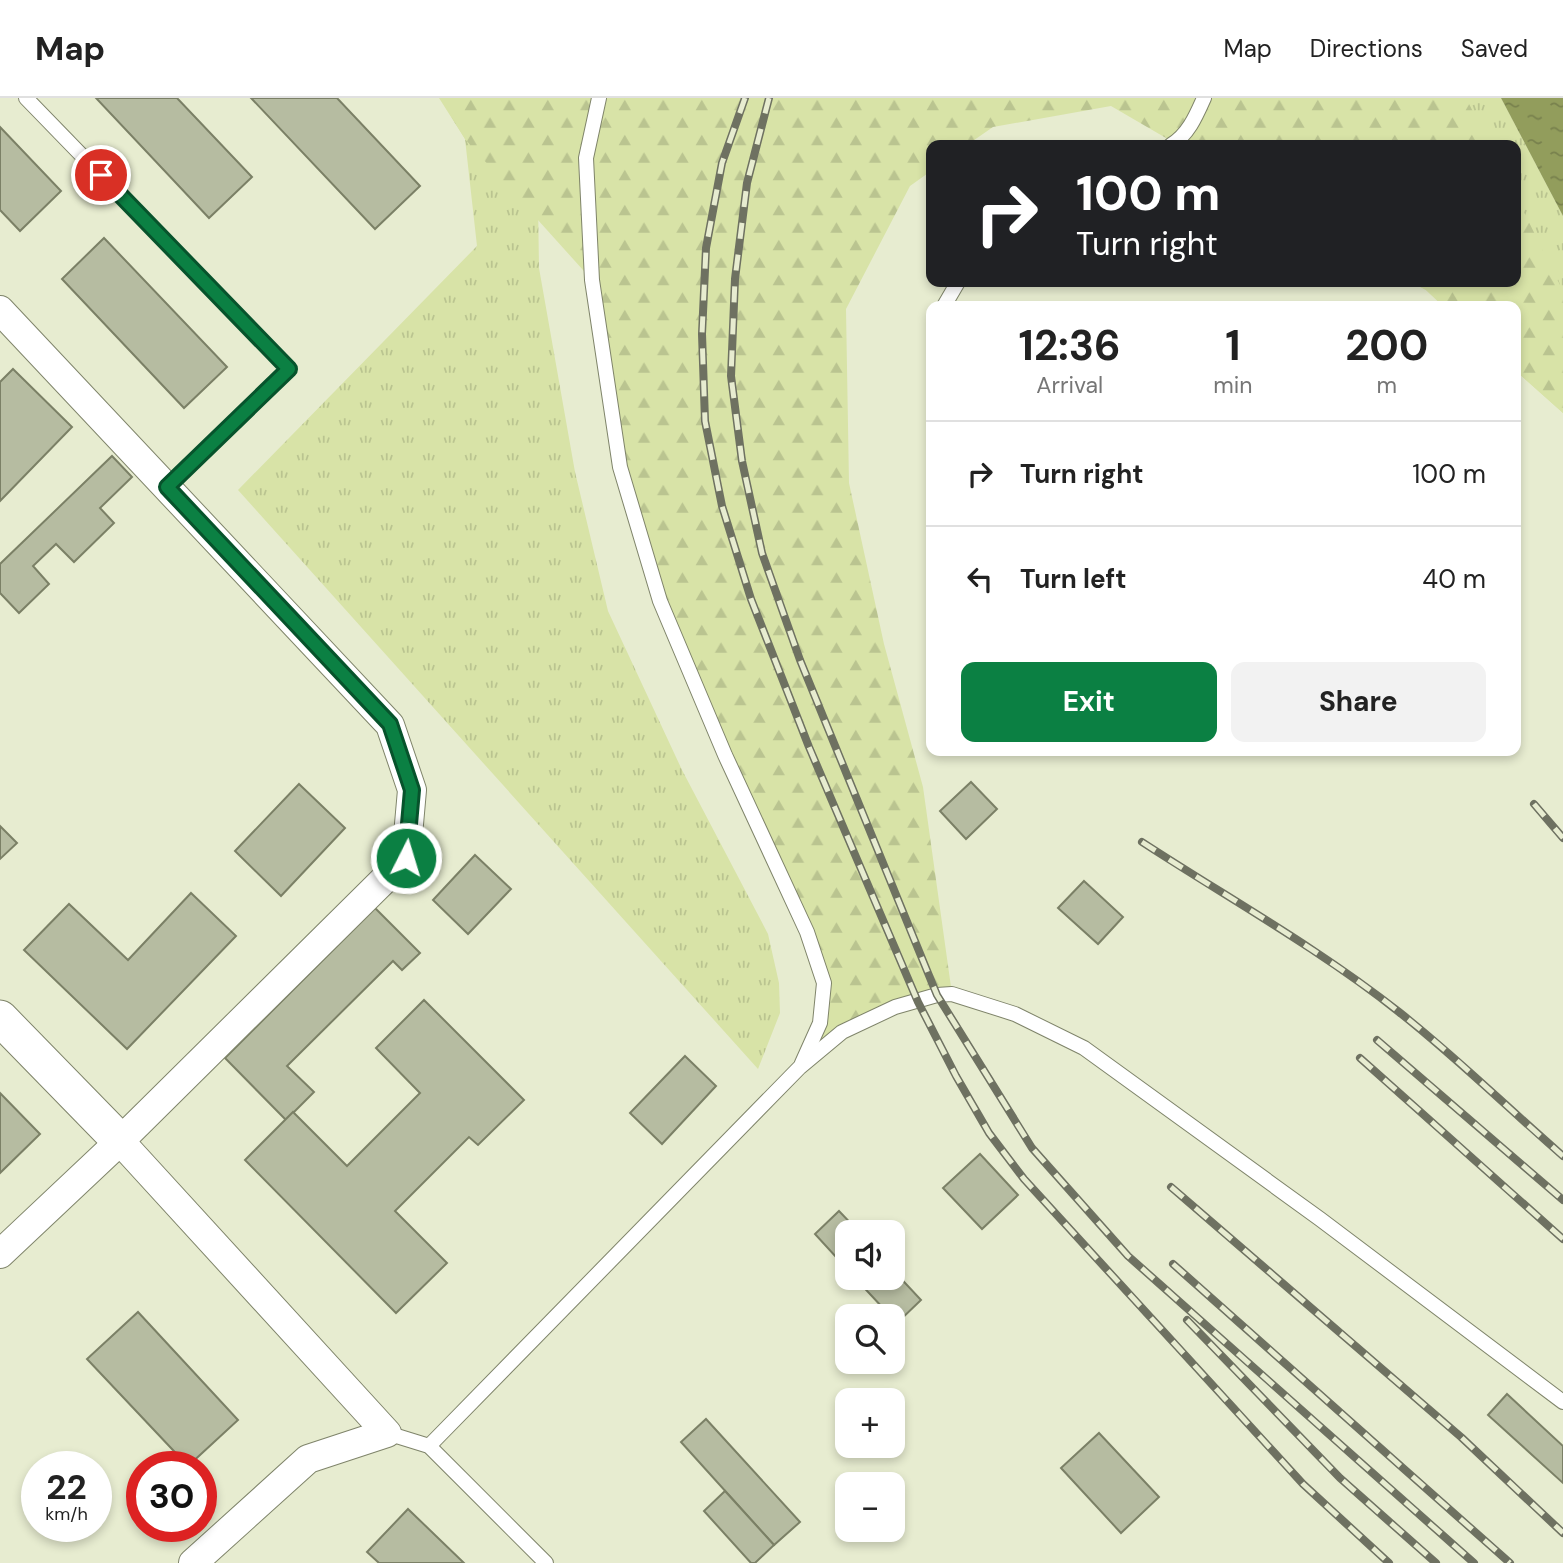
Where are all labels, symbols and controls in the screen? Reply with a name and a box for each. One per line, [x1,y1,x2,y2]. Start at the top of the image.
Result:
text: Map [35,27,105,70]
text: Map [1224,33,1272,64]
text: Directions [1310,33,1423,64]
text: Saved [1461,33,1528,64]
pin [71,145,131,205]
icon: arrive [82,156,120,194]
text: 100 m [1076,161,1220,225]
icon: right [961,168,1052,259]
text: Turn right [1076,223,1218,265]
text: 12:36 [1019,318,1121,373]
text: 1 [1225,318,1241,373]
text: 200 [1345,318,1428,373]
text: Arrival [1036,370,1103,400]
text: min [1213,370,1253,400]
text: m [1377,370,1397,400]
icon: right [961,455,999,493]
text: Turn right [1020,457,1144,491]
text: 100 m [1412,457,1486,491]
icon: left [961,560,999,598]
text: Turn left [1020,562,1127,596]
text: 40 m [1422,562,1486,596]
button: Exit [961,662,1217,742]
button: Share [1231,662,1486,742]
position arrow [369,821,443,895]
map controls [835,1220,905,1542]
button: sound [835,1220,905,1290]
button: search [835,1304,905,1374]
button: + [835,1388,905,1458]
speed limit sign: 30 [126,1451,217,1542]
text: 22 [46,1464,87,1510]
button: − [835,1472,905,1542]
text: km/h [45,1502,88,1526]

